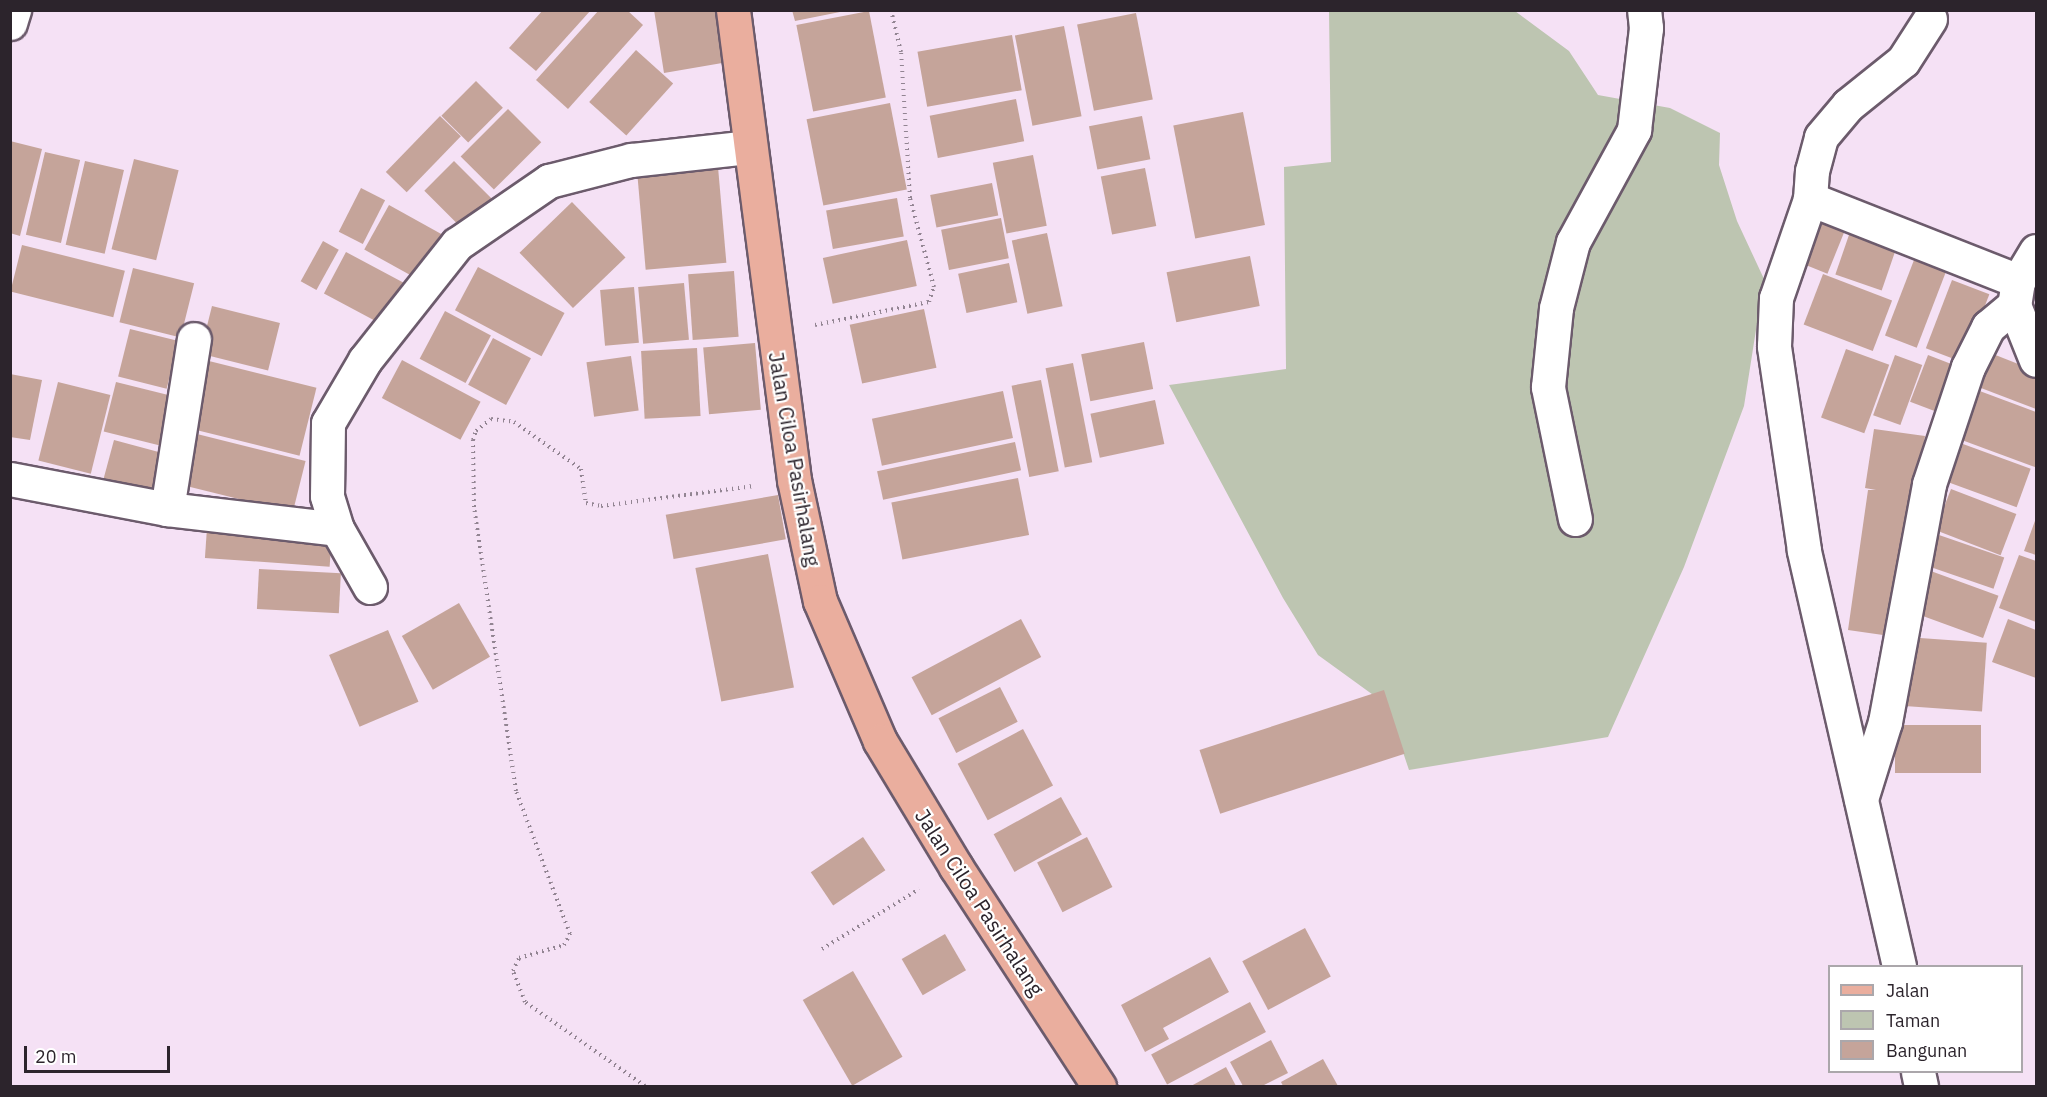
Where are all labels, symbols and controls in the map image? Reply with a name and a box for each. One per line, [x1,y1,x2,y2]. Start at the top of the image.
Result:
street label: Jalan Ciloa Pasirhalang [764,350,826,568]
street label: Jalan Ciloa Pasirhalang [910,804,1050,1000]
legend [1828,965,2023,1073]
text: Jalan [1886,979,1930,1002]
text: Taman [1886,1009,1940,1032]
scale bar [27,1034,172,1072]
text: Bangunan [1886,1039,1967,1062]
text: 20 m [35,1045,77,1068]

